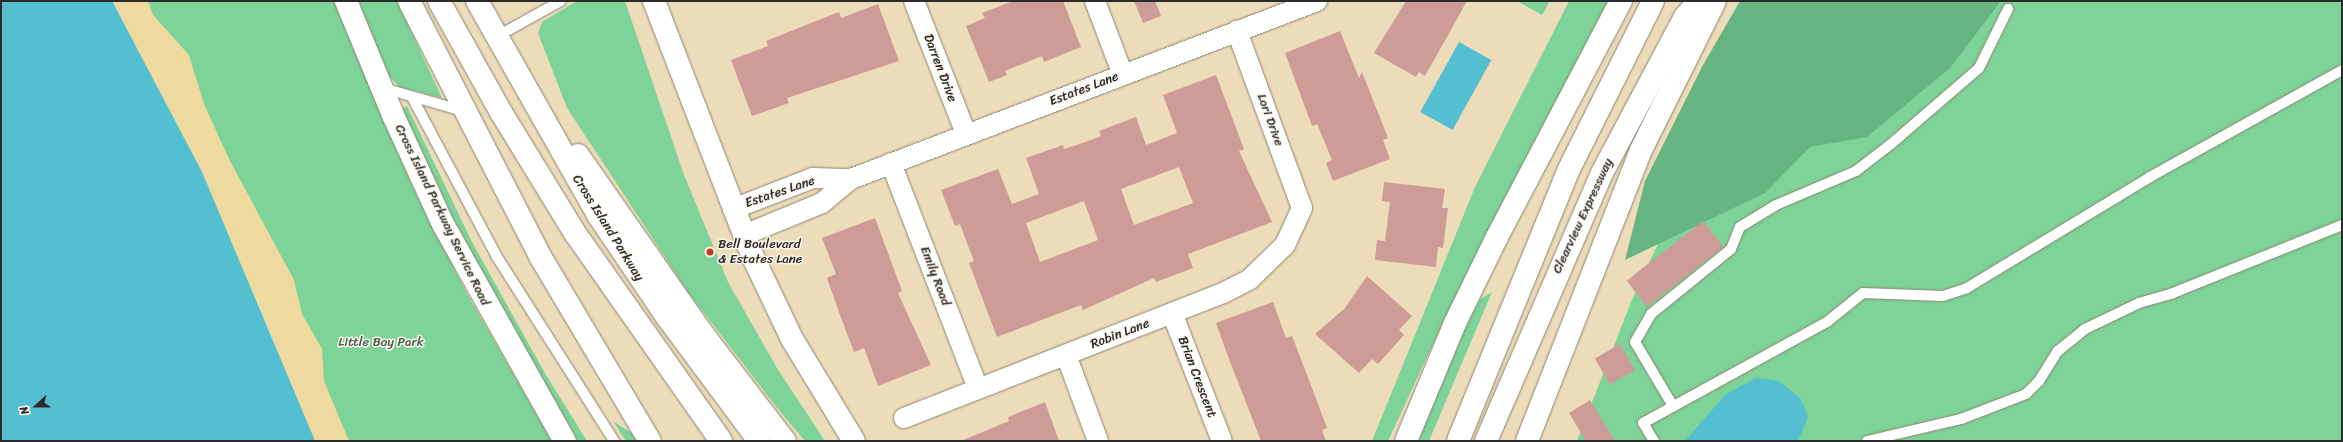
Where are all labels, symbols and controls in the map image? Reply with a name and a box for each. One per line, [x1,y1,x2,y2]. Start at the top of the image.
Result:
street label: Darren Drive [920,32,960,104]
street label: Estates Lane [1047,69,1121,109]
street label: Lori Drive [1253,92,1287,148]
street label: Cross Island Parkway Service Road [391,122,493,308]
street label: Clearview Expressway [1549,156,1617,276]
street label: Cross Island Parkway [569,172,647,284]
street label: Estates Lane [743,173,817,211]
place label: Bell Boulevard & Estates Lane [718,237,803,268]
street label: Emily Road [917,244,953,308]
marker: Bell Boulevard & Estates Lane [705,247,715,257]
street label: Robin Lane [1088,316,1152,352]
park label: Little Bay Park [338,334,424,350]
street label: Brian Crescent [1174,334,1220,420]
north arrow [16,386,56,426]
text: N [14,404,35,417]

